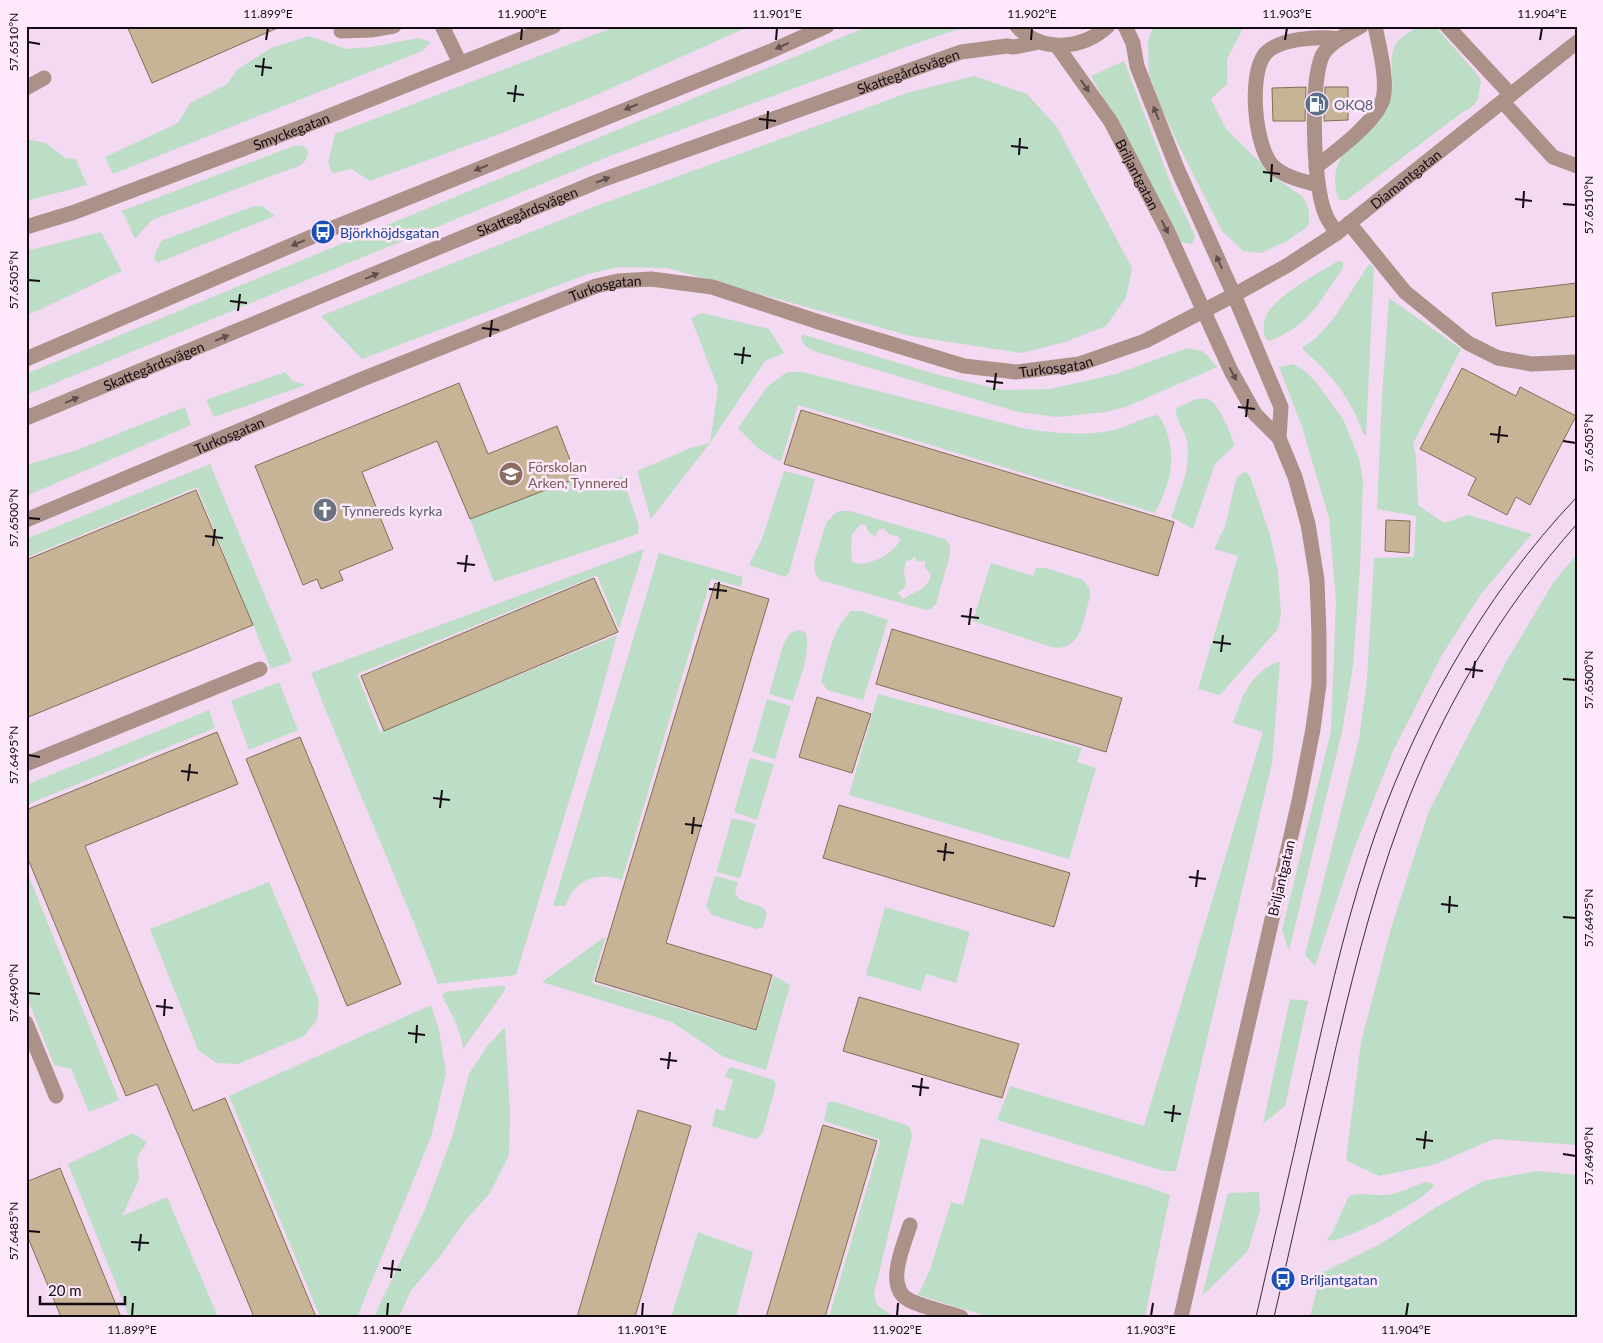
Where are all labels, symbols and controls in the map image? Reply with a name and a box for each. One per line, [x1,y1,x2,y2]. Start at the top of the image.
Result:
text: 11.899°E [243,6,293,21]
text: 11.900°E [497,6,547,21]
text: 11.901°E [752,6,802,21]
text: 11.902°E [1007,6,1057,21]
text: 11.903°E [1262,6,1312,21]
text: 11.904°E [1517,6,1567,21]
text: 57.6510°N [6,13,21,71]
one-way arrow [775,42,789,50]
street label: Skattegårdsvägen [854,45,961,97]
one-way arrow [1080,79,1090,92]
fuel station icon: OKQ8 [1304,91,1330,117]
place label: OKQ8 [1334,96,1373,113]
one-way arrow [624,104,639,111]
one-way arrow [1151,106,1159,120]
street label: Smyckegatan [250,108,332,153]
street label: Briljantgatan [1113,136,1163,213]
street label: Diamantgatan [1366,145,1444,212]
one-way arrow [473,164,488,172]
one-way arrow [596,176,611,184]
text: 57.6510°N [1581,176,1596,234]
street label: Skattegårdsvägen [474,182,580,239]
bus stop icon: Björkhöjdsgatan [310,219,336,245]
one-way arrow [1161,220,1169,234]
place label: Björkhöjdsgatan [340,224,439,241]
one-way arrow [291,239,305,247]
text: 57.6505°N [6,251,21,309]
one-way arrow [1215,255,1223,269]
one-way arrow [365,271,379,279]
street label: Turkosgatan [566,271,642,304]
one-way arrow [215,334,230,342]
street label: Skattegårdsvägen [100,337,207,394]
street label: Turkosgatan [1018,351,1095,380]
one-way arrow [1229,367,1237,382]
one-way arrow [65,396,79,404]
street label: Turkosgatan [191,413,266,457]
text: 57.6505°N [1581,414,1596,472]
place label: Förskolan Arken, Tynnered [528,458,628,491]
school or university icon: Förskolan Arken, Tynnered [498,461,524,487]
text: 57.6500°N [6,489,21,547]
church icon: Tynnereds kyrka [312,497,338,523]
place label: Tynnereds kyrka [342,502,443,519]
text: 57.6500°N [1581,651,1596,709]
text: 57.6495°N [6,726,21,784]
street label: Briljantgatan [1264,838,1298,918]
text: 57.6495°N [1581,889,1596,947]
text: 57.6490°N [6,964,21,1022]
text: 57.6490°N [1581,1127,1596,1185]
text: 57.6485°N [6,1202,21,1260]
bus stop icon: Briljantgatan [1270,1266,1296,1292]
place label: Briljantgatan [1300,1271,1378,1288]
scale bar [40,1273,125,1305]
text: 20 m [48,1281,82,1299]
text: 11.899°E [107,1322,157,1337]
text: 11.900°E [362,1322,412,1337]
text: 11.901°E [617,1322,667,1337]
text: 11.902°E [872,1322,922,1337]
text: 11.903°E [1126,1322,1176,1337]
text: 11.904°E [1381,1322,1431,1337]

